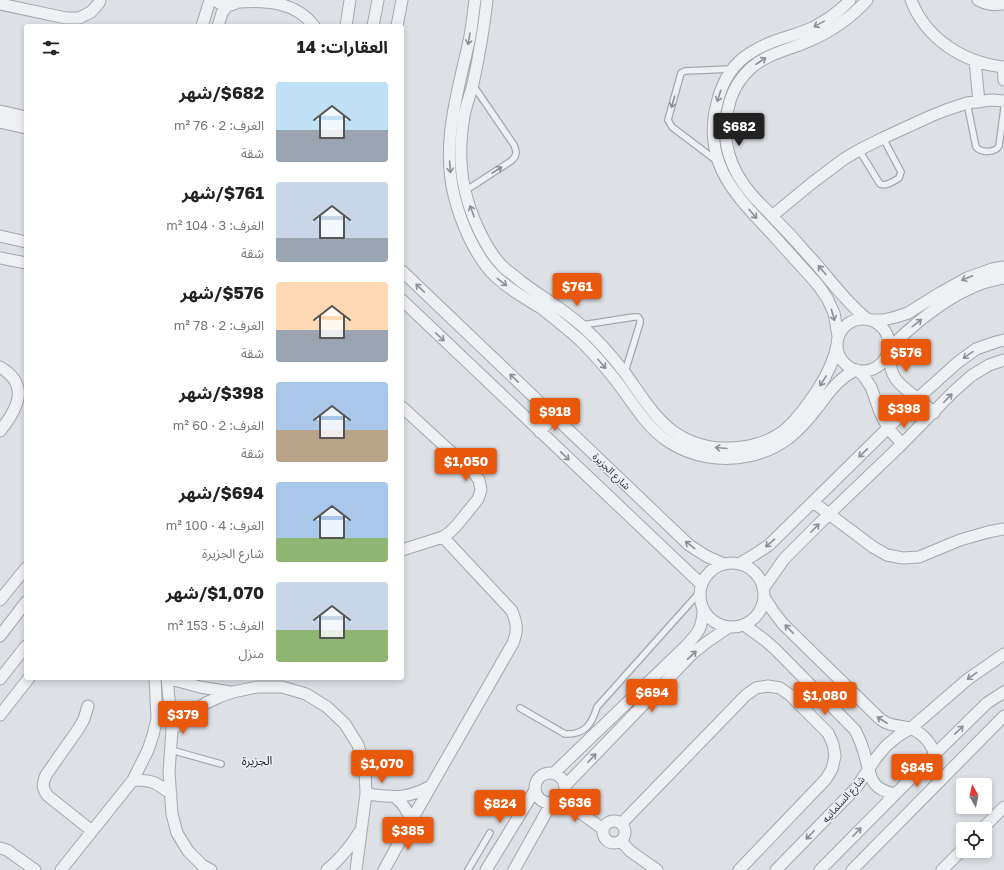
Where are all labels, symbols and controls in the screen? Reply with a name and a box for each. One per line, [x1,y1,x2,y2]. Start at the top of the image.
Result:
one-way arrow [814,20,826,28]
one-way arrow [465,32,473,45]
text: العقارات: 14 [297,36,388,57]
icon: filters [40,37,62,59]
one-way arrow [755,57,766,65]
text: $682/شهر [179,82,264,103]
one-way arrow [715,89,722,102]
one-way arrow [669,95,676,108]
icon: home [308,98,356,146]
pin: $682 [715,113,763,147]
text: الغرف: 2 · 76 m² [174,117,264,133]
text: $682 [722,118,756,134]
text: شقة [241,145,264,161]
one-way arrow [446,160,453,173]
one-way arrow [492,165,503,174]
text: $761/شهر [182,182,264,203]
icon: home [308,198,356,246]
one-way arrow [467,206,475,218]
one-way arrow [749,209,758,219]
text: الغرف: 3 · 104 m² [166,217,264,233]
text: شقة [241,245,264,261]
one-way arrow [818,265,827,275]
pin: $761 [553,273,601,307]
one-way arrow [961,275,973,283]
one-way arrow [497,277,508,286]
text: $761 [562,278,592,294]
text: $576/شهر [181,282,264,303]
one-way arrow [415,283,425,293]
icon: home [308,298,356,346]
one-way arrow [830,308,838,321]
text: الغرف: 2 · 78 m² [174,317,264,333]
one-way arrow [912,319,923,327]
one-way arrow [435,332,445,342]
pin: $576 [882,339,930,373]
text: $576 [890,344,922,360]
text: شقة [241,345,264,361]
one-way arrow [963,351,974,359]
one-way arrow [598,359,607,369]
one-way arrow [509,373,519,383]
one-way arrow [819,375,827,386]
text: $398/شهر [179,382,264,403]
one-way arrow [943,393,953,403]
pin: $398 [880,395,928,429]
icon: home [308,398,356,446]
pin: $918 [531,398,579,432]
text: $398 [887,400,921,416]
text: $918 [539,403,571,419]
text: الغرف: 2 · 60 m² [173,417,264,433]
one-way arrow [715,444,728,451]
text: شقة [241,445,264,461]
pin: $1,050 [433,448,499,482]
one-way arrow [858,448,868,458]
street label: شارع الجزيرة [589,450,633,493]
one-way arrow [560,451,570,460]
text: $1,050 [444,453,488,469]
text: $694/شهر [179,482,264,503]
icon: home [308,498,356,546]
text: الغرف: 4 · 100 m² [166,517,264,533]
one-way arrow [810,523,820,533]
one-way arrow [765,539,775,548]
one-way arrow [684,540,695,549]
text: شارع الجزيرة [202,545,264,561]
text: $1,070/شهر [165,582,264,603]
icon: home [308,598,356,646]
text: الغرف: 5 · 153 m² [167,617,264,633]
one-way arrow [784,624,793,635]
text: منزل [239,645,264,661]
one-way arrow [687,650,697,659]
one-way arrow [967,672,978,680]
pin: $694 [628,679,676,713]
pin: $1,080 [792,682,858,716]
text: $694 [635,684,669,700]
text: $1,080 [803,687,847,703]
pin: $379 [159,701,207,735]
text: $379 [167,706,199,722]
one-way arrow [876,715,888,723]
one-way arrow [954,726,964,735]
pin: $1,070 [349,750,415,784]
district label: الجزيرة [242,753,273,768]
one-way arrow [587,753,597,763]
pin: $845 [893,754,941,788]
text: $1,070 [360,755,404,771]
text: $845 [900,759,934,775]
street label: شارع السلمانيه [819,773,869,826]
north arrow [956,778,992,814]
map controls [956,778,992,858]
pin: $636 [551,789,599,823]
pin: $824 [476,790,524,824]
text: $636 [558,794,592,810]
text: $824 [483,795,517,811]
pin: $385 [384,817,432,851]
text: $385 [392,822,424,838]
button: locate [956,822,992,858]
one-way arrow [852,827,862,837]
one-way arrow [805,830,815,840]

